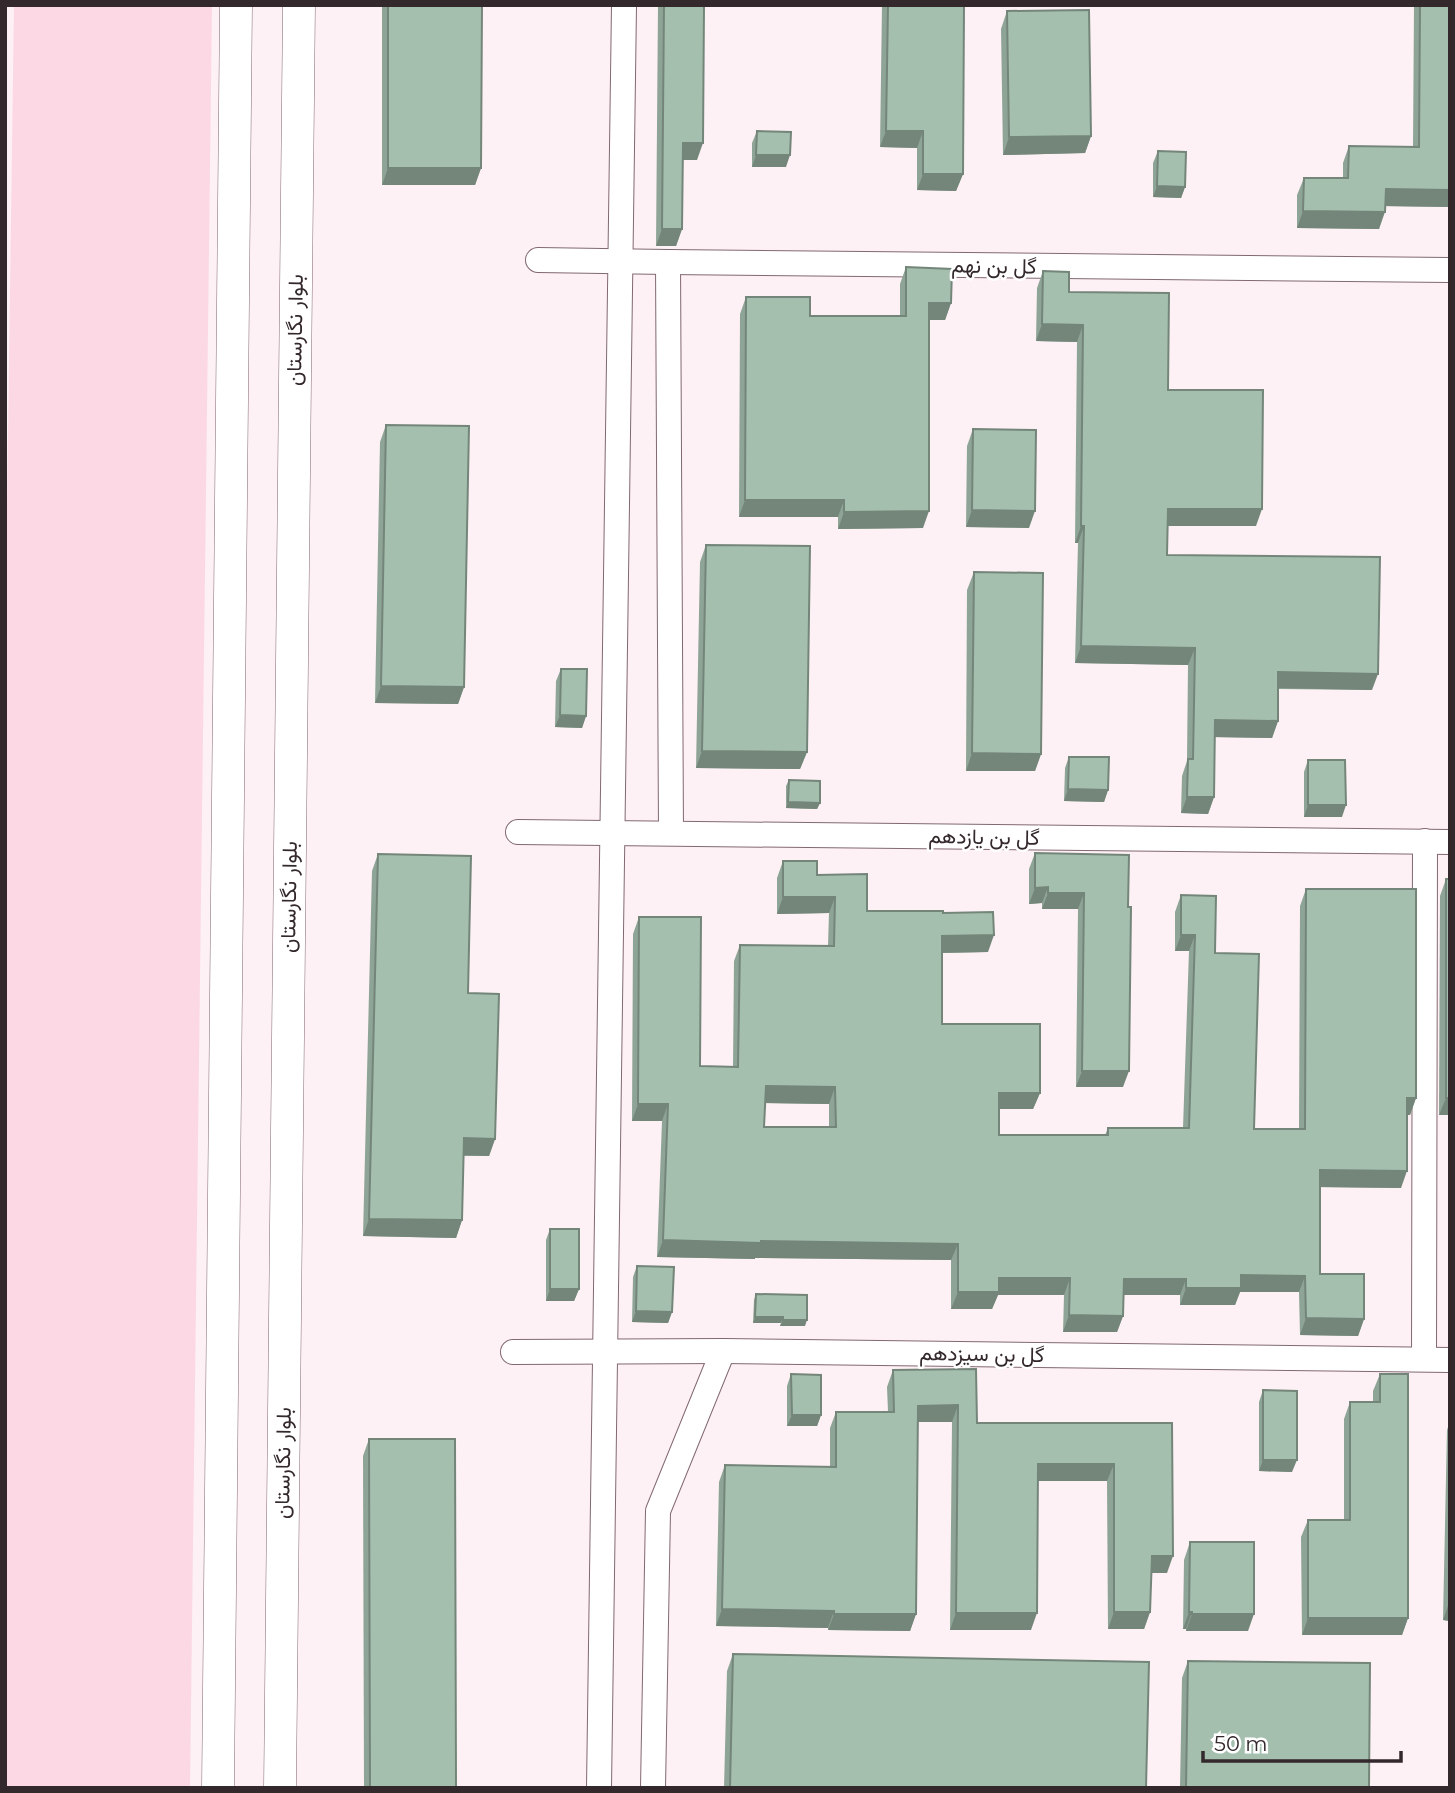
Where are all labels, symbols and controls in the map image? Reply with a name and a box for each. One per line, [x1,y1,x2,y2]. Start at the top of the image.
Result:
street label: گل بن نهم [951,252,1037,281]
street label: بلوار نگارستان [281,274,309,386]
street label: گل بن یازدهم [928,823,1040,852]
street label: بلوار نگارستان [275,841,303,953]
street label: گل بن سیزدهم [919,1340,1045,1369]
street label: بلوار نگارستان [269,1407,297,1519]
scale bar [1203,1720,1401,1764]
text: 50 m [1214,1731,1268,1756]

